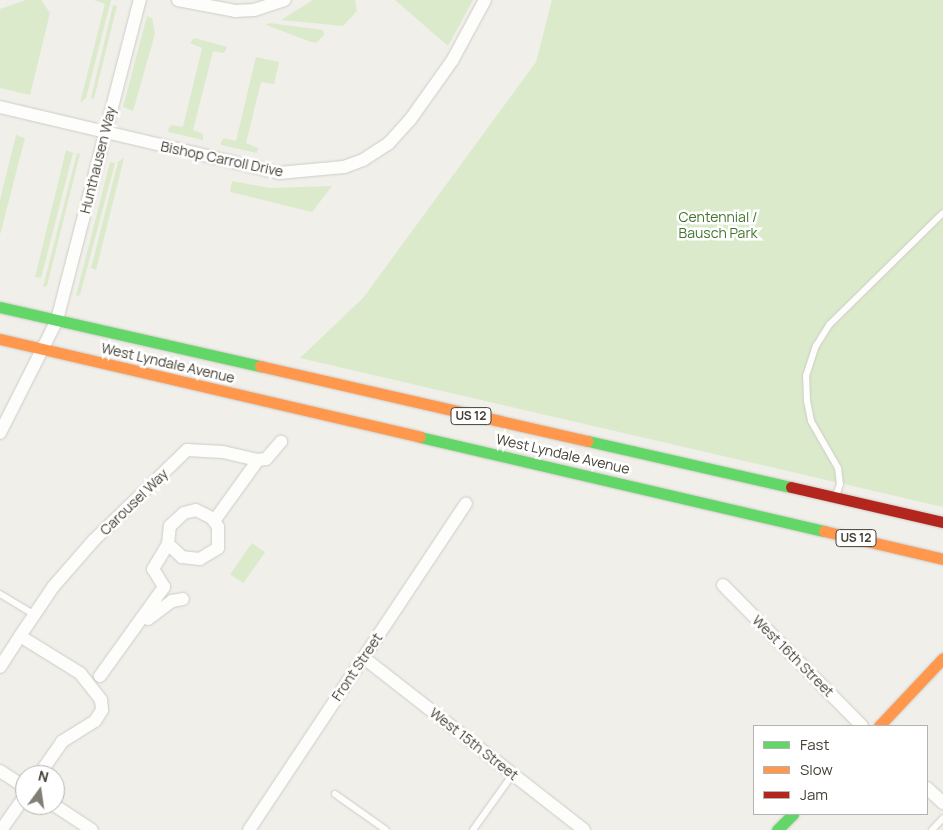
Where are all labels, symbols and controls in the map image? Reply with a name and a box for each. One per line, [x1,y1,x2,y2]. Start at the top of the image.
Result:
street label: Hunthausen Way [77,105,119,215]
street label: Bishop Carroll Drive [159,138,285,180]
park label: Centennial / Bausch Park [679,209,757,242]
street label: West Lyndale Avenue [100,339,236,387]
road number: US 12 [450,406,492,426]
street label: West Lyndale Avenue [495,430,631,478]
street label: Carousel Way [96,465,172,539]
road number: US 12 [835,528,877,548]
street label: West 16th Street [749,612,837,700]
street label: Front Street [328,630,386,704]
street label: West 15th Street [426,704,522,784]
legend [753,725,928,815]
text: Fast [800,734,829,755]
text: Slow [800,759,833,780]
north arrow [15,765,65,815]
text: N [36,765,51,786]
text: Jam [800,784,828,805]

